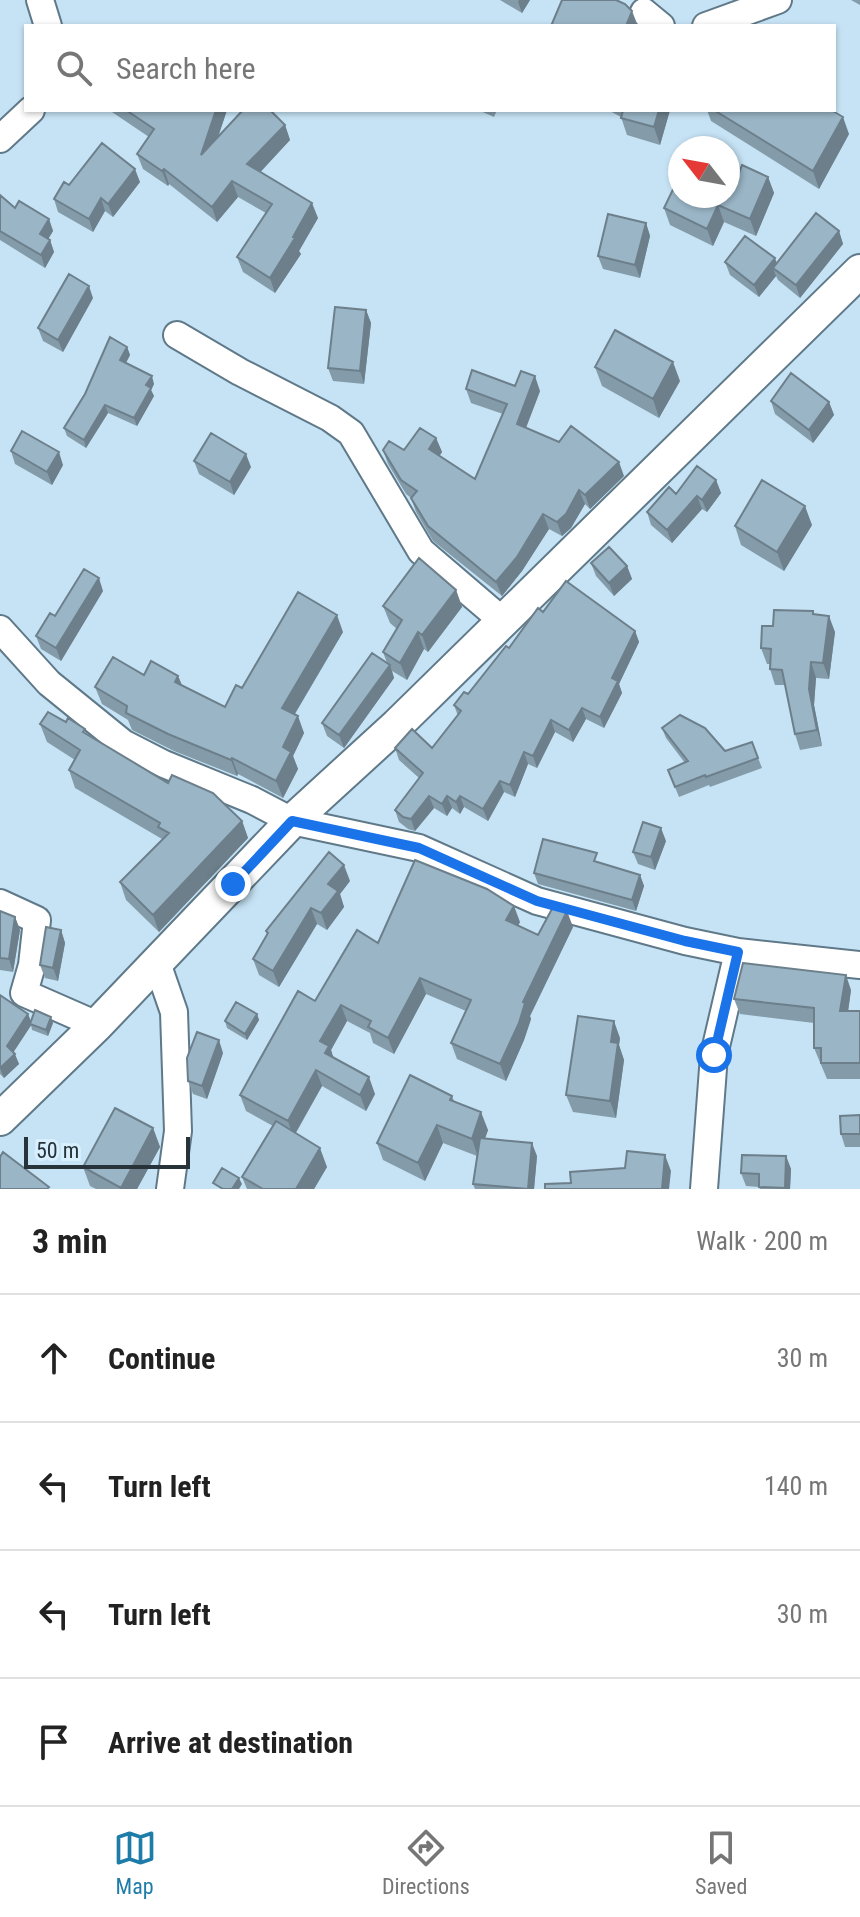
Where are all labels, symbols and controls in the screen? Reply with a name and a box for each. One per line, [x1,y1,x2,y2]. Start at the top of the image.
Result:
search box [24,24,836,112]
icon: search [52,46,96,90]
text: Search here [116,51,256,86]
north arrow [668,136,740,208]
route end [215,866,251,902]
route start [696,1037,732,1073]
scale bar [24,1133,190,1169]
text: 50 m [36,1138,79,1163]
text: 3 min [32,1221,108,1261]
text: Walk · 200 m [696,1226,828,1256]
icon: ahead [32,1336,76,1380]
text: Continue [108,1341,215,1376]
text: 30 m [777,1343,828,1373]
icon: left [32,1464,76,1508]
text: Turn left [108,1469,211,1504]
text: 140 m [764,1471,828,1501]
icon: left [32,1592,76,1636]
text: Turn left [108,1597,211,1632]
text: 30 m [777,1599,828,1629]
icon: arrive [32,1720,76,1764]
text: Arrive at destination [108,1725,353,1760]
tab: Map [113,1826,157,1899]
tab: Directions [382,1826,470,1899]
tab: Saved [695,1826,747,1899]

